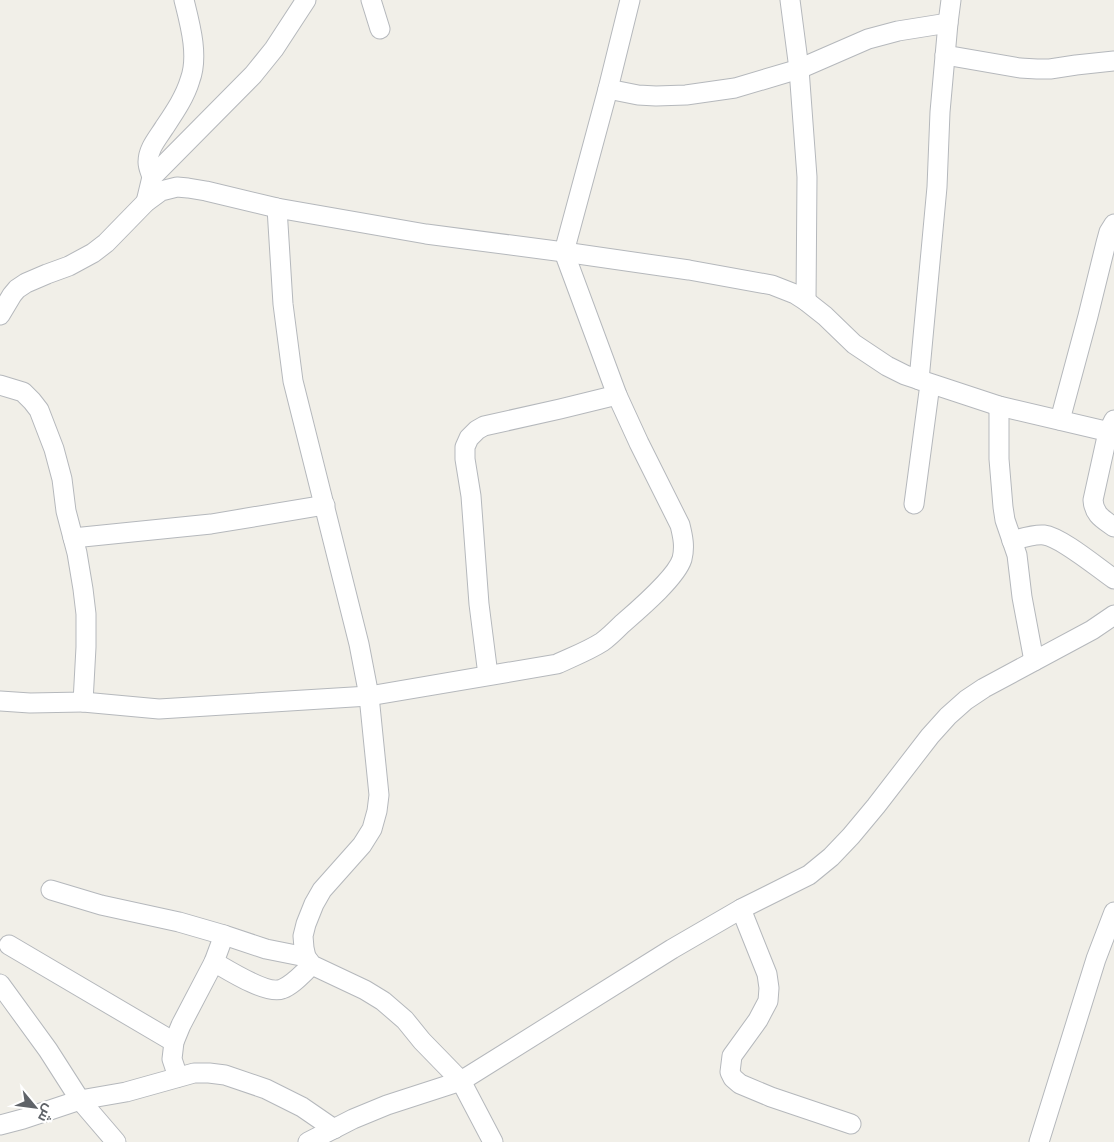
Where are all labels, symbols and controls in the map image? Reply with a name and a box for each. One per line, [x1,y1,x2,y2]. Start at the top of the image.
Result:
north arrow [10,1082,60,1132]
text: ش [34,1101,58,1125]

